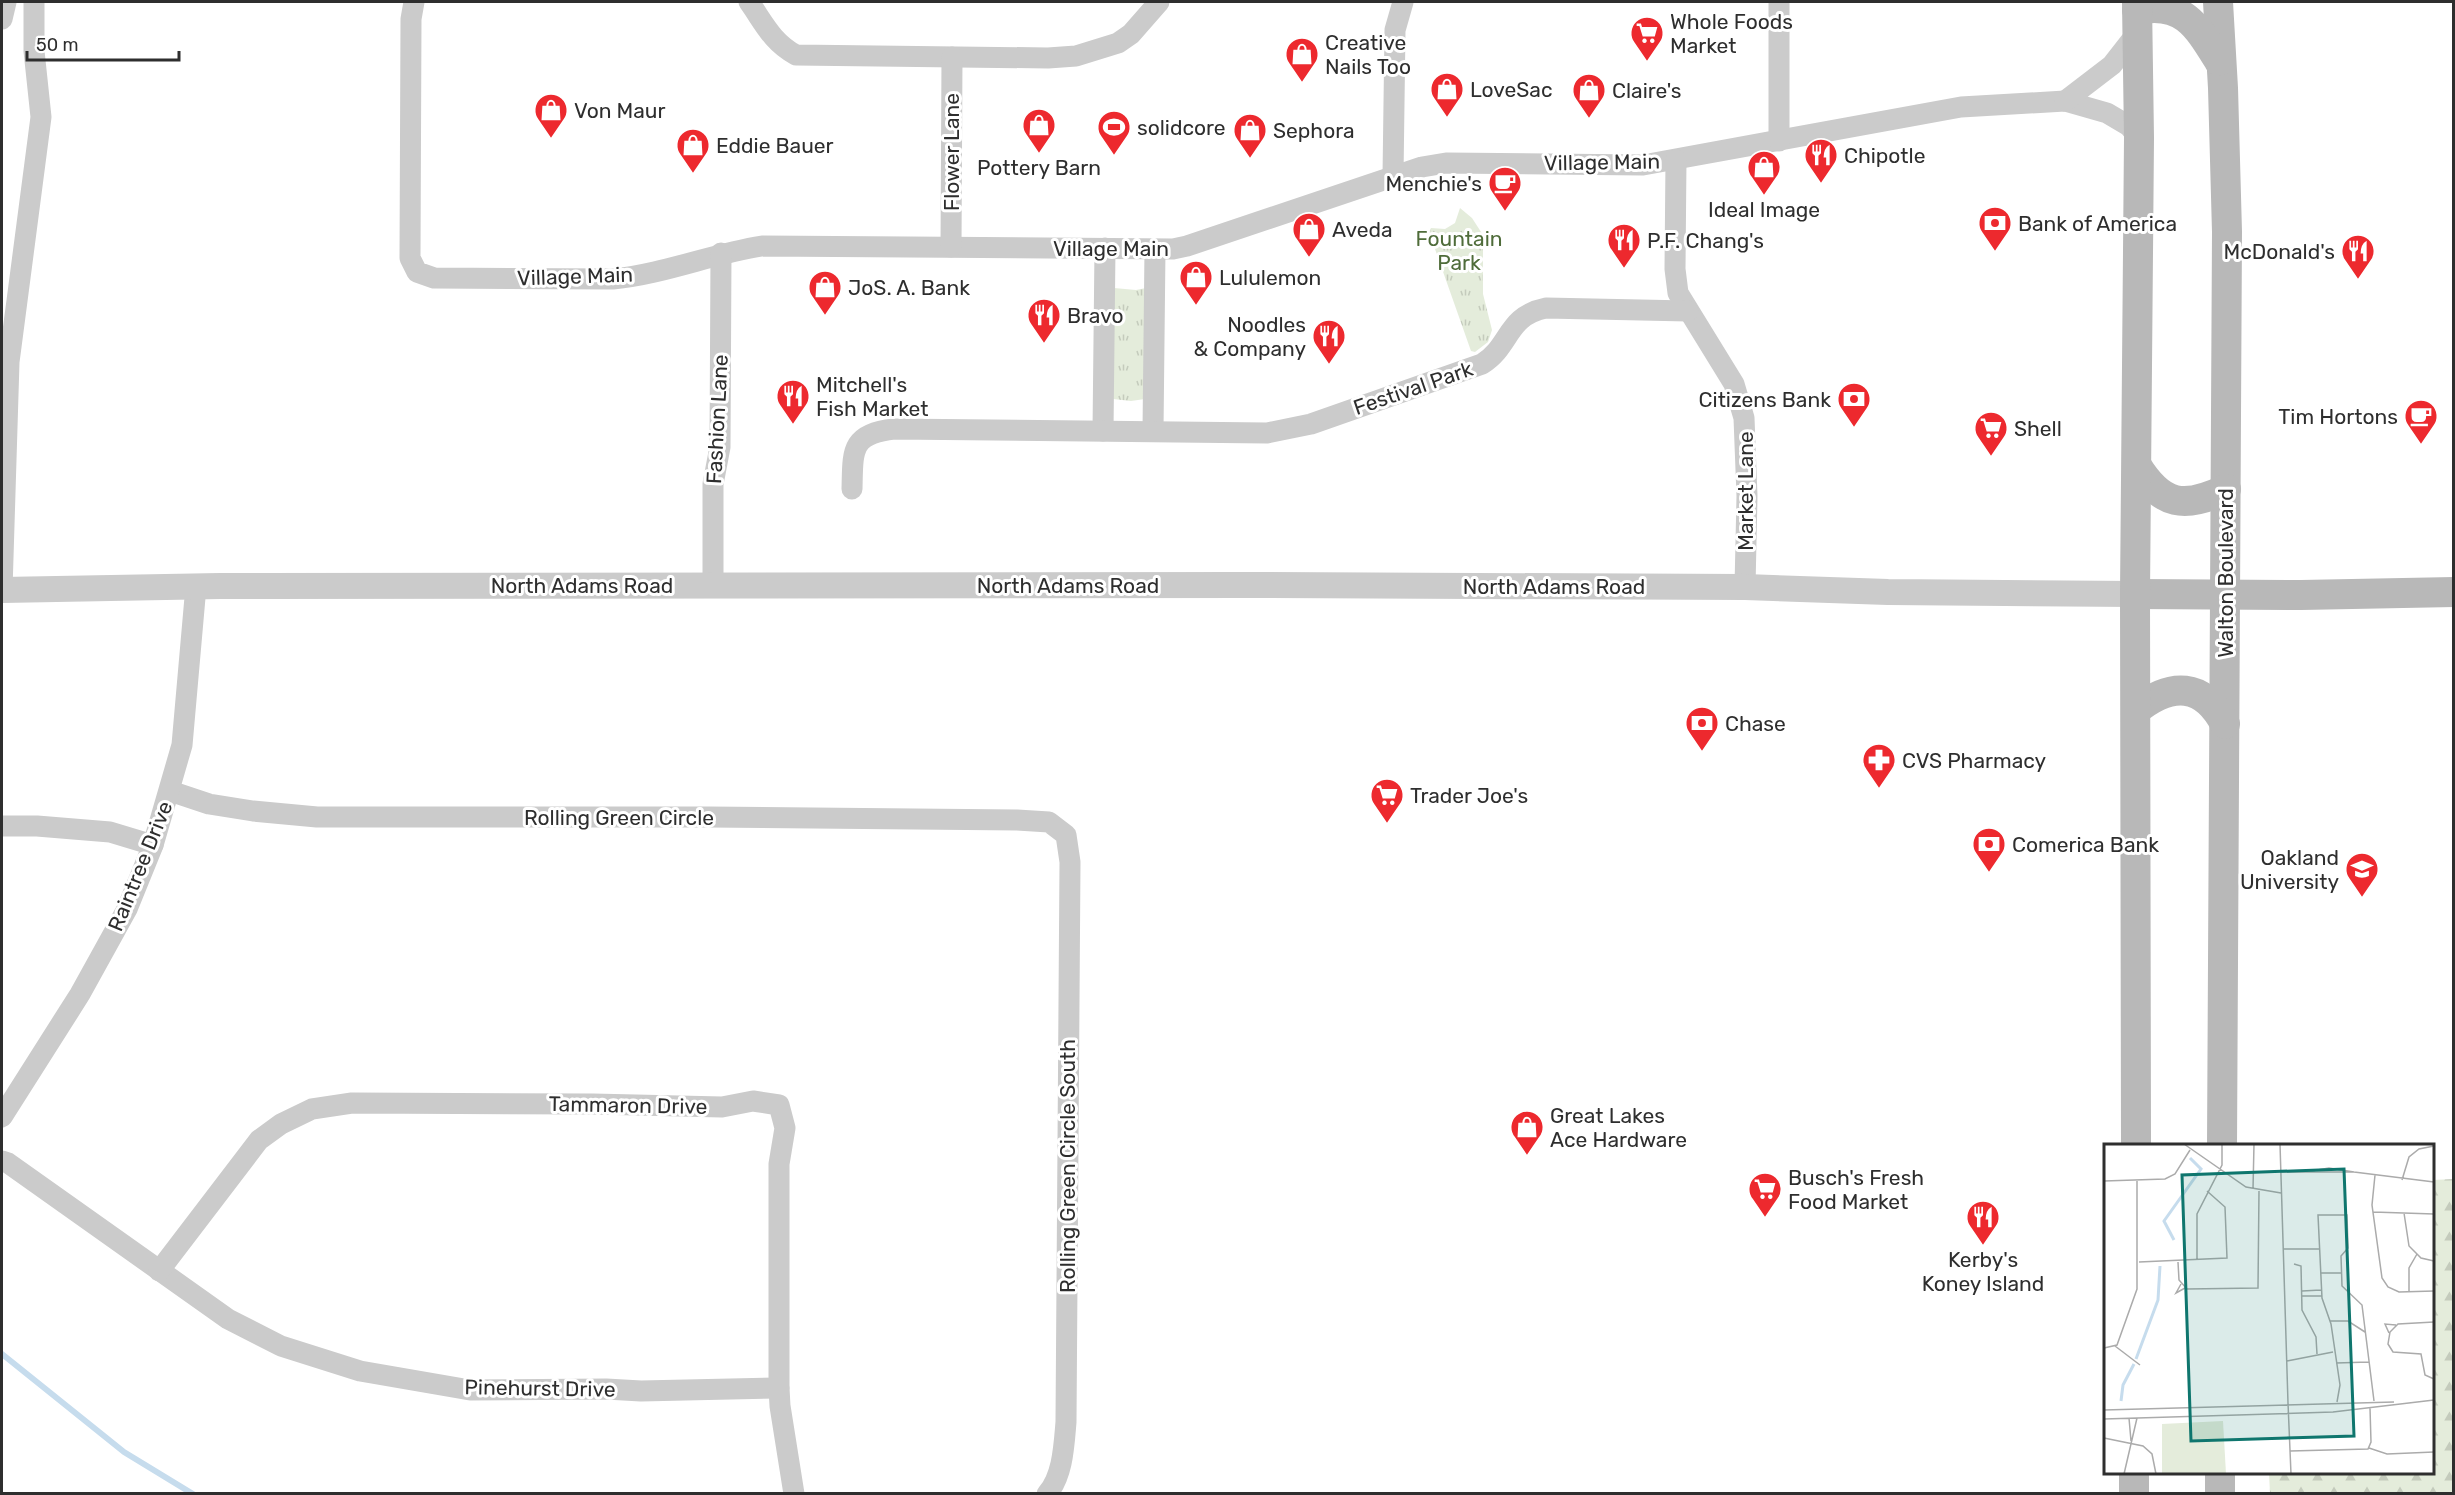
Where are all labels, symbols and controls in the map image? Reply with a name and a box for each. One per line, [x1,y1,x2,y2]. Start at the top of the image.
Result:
place label: Whole Foods Market [1670,9,1793,58]
supermarket icon: Whole Foods Market [1629,15,1665,62]
scale bar [27,24,178,62]
place label: Creative Nails Too [1325,30,1411,79]
text: 50 m [36,34,79,56]
shop icon: Creative Nails Too [1284,36,1320,83]
shop icon: LoveSac [1429,71,1465,118]
shop icon: Claire's [1571,72,1607,119]
place label: LoveSac [1470,77,1553,102]
place label: Claire's [1612,78,1682,103]
shop icon: Von Maur [533,92,569,139]
street label: Flower Lane [939,93,964,211]
place label: Von Maur [574,98,665,123]
shop icon: Pottery Barn [1021,107,1057,154]
sports icon: solidcore [1096,109,1132,156]
shop icon: Sephora [1232,112,1268,159]
place label: solidcore [1137,115,1226,140]
place label: Sephora [1273,118,1355,143]
shop icon: Eddie Bauer [675,127,711,174]
place label: Eddie Bauer [716,133,834,158]
restaurant icon: Chipotle [1803,137,1839,184]
place label: Chipotle [1844,143,1925,168]
street label: Village Main [1544,148,1660,176]
shop icon: Ideal Image [1746,149,1782,196]
place label: Pottery Barn [977,155,1101,180]
cafe icon: Menchie's [1487,165,1523,212]
place label: Menchie's [1385,171,1482,196]
place label: Ideal Image [1708,197,1820,222]
bank icon: Bank of America [1977,205,2013,252]
shop icon: Aveda [1291,211,1327,258]
place label: Bank of America [2018,211,2177,236]
place label: Aveda [1332,217,1393,242]
restaurant icon: P.F. Chang's [1606,222,1642,269]
park label: Fountain Park [1416,226,1502,275]
place label: P.F. Chang's [1647,228,1764,253]
restaurant icon: McDonald's [2340,233,2376,280]
street label: Village Main [1053,236,1169,261]
place label: McDonald's [2223,239,2335,264]
shop icon: Lululemon [1178,259,1214,306]
street label: Village Main [517,261,633,291]
place label: Lululemon [1219,265,1321,290]
shop icon: JoS. A. Bank [807,269,843,316]
place label: JoS. A. Bank [848,275,970,300]
restaurant icon: Bravo [1026,297,1062,344]
place label: Bravo [1067,303,1124,328]
place label: Noodles & Company [1193,312,1306,361]
restaurant icon: Noodles & Company [1311,318,1347,365]
street label: Fashion Lane [701,354,733,484]
street label: Festival Park [1350,356,1476,420]
place label: Mitchell's Fish Market [816,372,928,421]
restaurant icon: Mitchell's Fish Market [775,378,811,425]
bank icon: Citizens Bank [1836,381,1872,428]
place label: Citizens Bank [1699,387,1831,412]
cafe icon: Tim Hortons [2403,398,2439,445]
place label: Tim Hortons [2278,404,2398,429]
supermarket icon: Shell [1973,410,2009,457]
place label: Shell [2014,416,2062,441]
street label: Market Lane [1733,431,1758,551]
street label: Walton Boulevard [2213,488,2238,658]
street label: North Adams Road [491,573,673,598]
street label: North Adams Road [977,573,1159,598]
street label: North Adams Road [1463,574,1645,599]
bank icon: Chase [1684,705,1720,752]
place label: Chase [1725,711,1786,736]
pharmacy icon: CVS Pharmacy [1861,742,1897,789]
place label: CVS Pharmacy [1902,748,2047,773]
supermarket icon: Trader Joe's [1369,777,1405,824]
place label: Trader Joe's [1410,783,1528,808]
street label: Raintree Drive [103,797,177,935]
street label: Rolling Green Circle [524,805,714,830]
bank icon: Comerica Bank [1971,826,2007,873]
place label: Comerica Bank [2012,832,2159,857]
place label: Oakland University [2240,845,2339,894]
school or university icon: Oakland University [2344,851,2380,898]
street label: Rolling Green Circle South [1055,1039,1080,1293]
street label: Tammaron Drive [548,1091,708,1119]
place label: Great Lakes Ace Hardware [1550,1103,1687,1152]
shop icon: Great Lakes Ace Hardware [1509,1109,1545,1156]
inset map [2104,1144,2434,1474]
place label: Busch's Fresh Food Market [1788,1165,1924,1214]
supermarket icon: Busch's Fresh Food Market [1747,1171,1783,1218]
restaurant icon: Kerby's Koney Island [1965,1199,2001,1246]
place label: Kerby's Koney Island [1922,1247,2044,1296]
street label: Pinehurst Drive [464,1374,616,1402]

